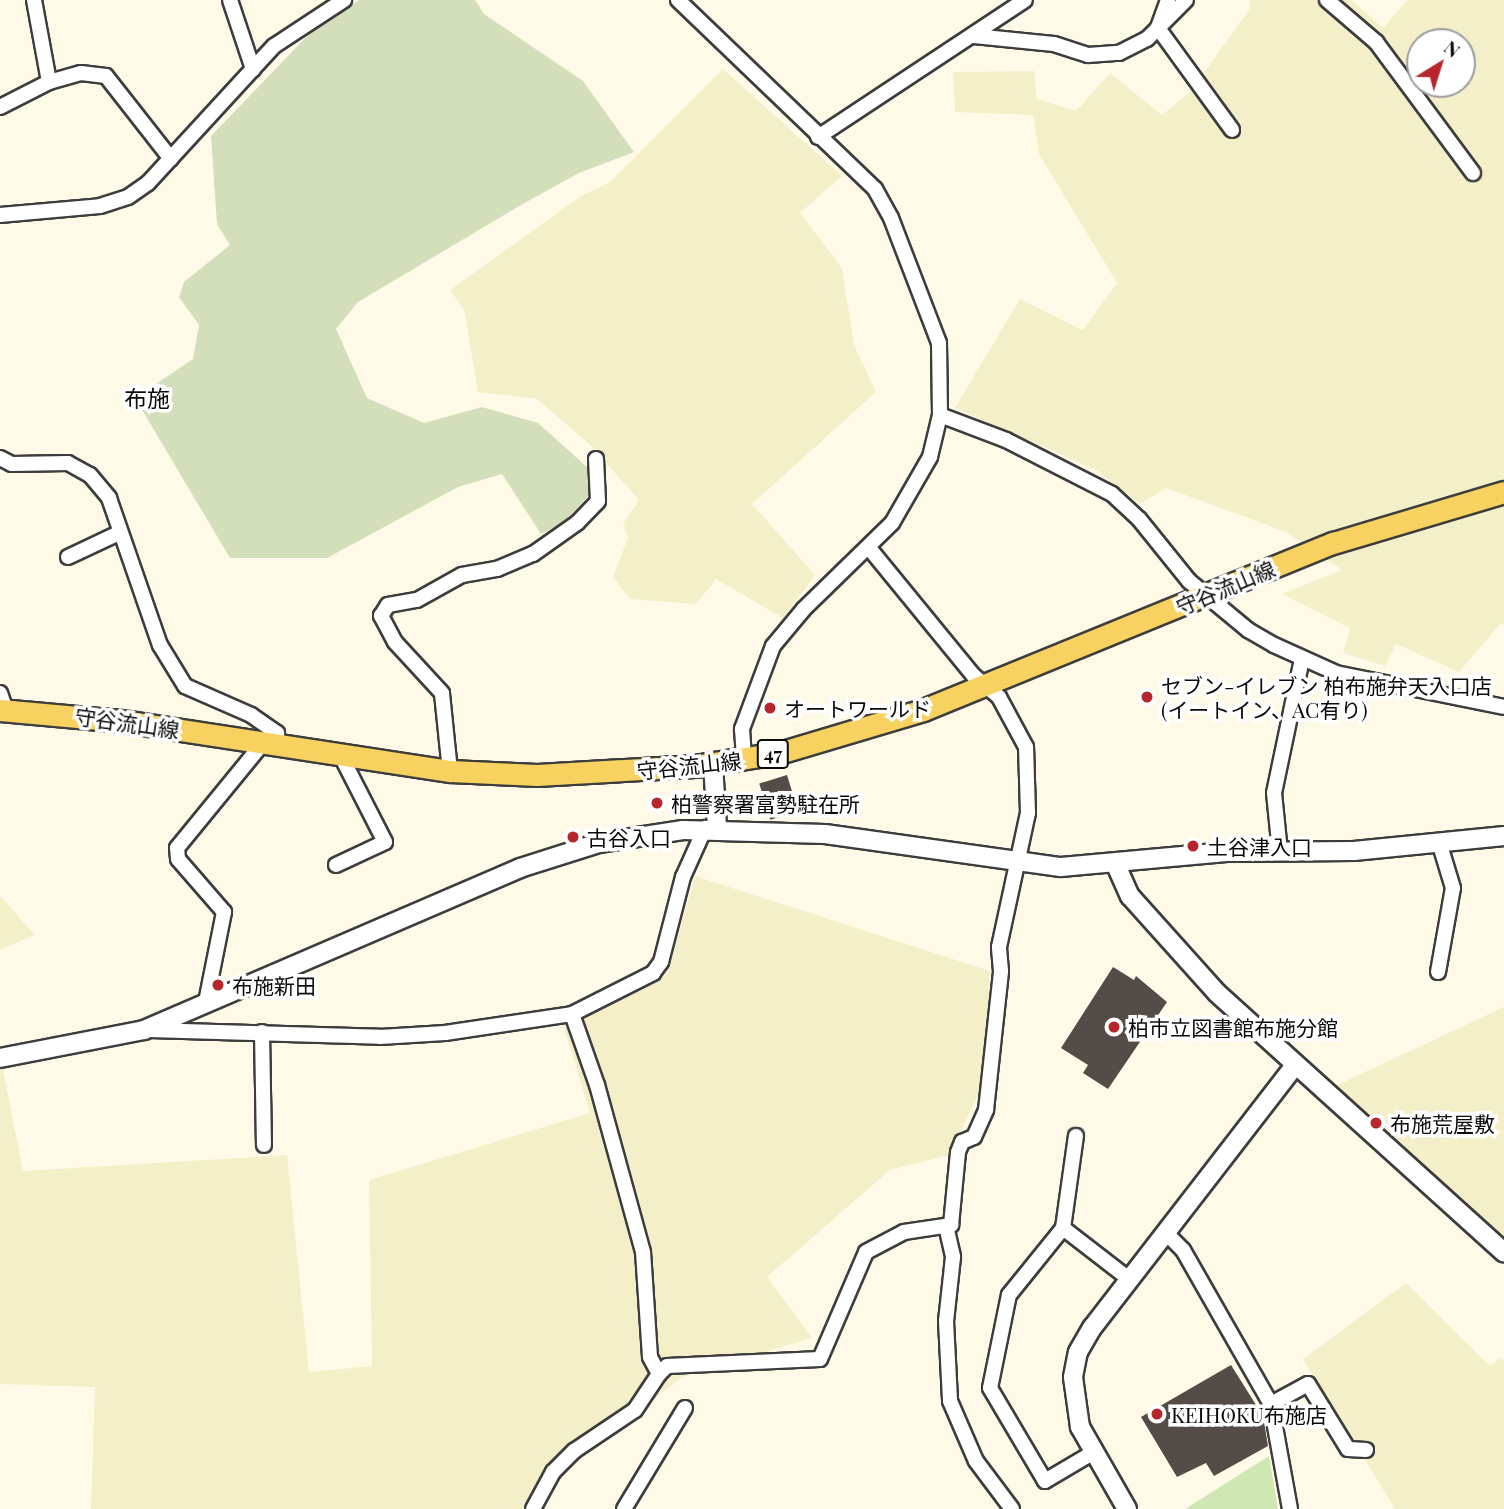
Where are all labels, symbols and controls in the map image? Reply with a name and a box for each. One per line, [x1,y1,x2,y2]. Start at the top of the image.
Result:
north arrow [1406,28,1476,98]
text: N [1439,34,1466,62]
district label: 布施 [124,384,170,412]
street label: 守谷流山線 [1172,555,1278,619]
place label: セブン-イレブン 柏布施弁天入口店 (イートイン、AC有り) [1161,672,1492,722]
marker: セブン-イレブン 柏布施弁天入口店 (イートイン、AC有り) [1139,689,1155,705]
place label: オートワールド [784,695,931,721]
marker: オートワールド [762,700,778,716]
street label: 守谷流山線 [73,702,181,742]
road number: 47 [756,738,790,769]
street label: 守谷流山線 [635,747,743,783]
place label: 柏警察署富勢駐在所 [671,790,860,816]
marker: 柏警察署富勢駐在所 [649,795,665,811]
place label: 古谷入口 [587,824,671,850]
marker: 古谷入口 [565,829,581,845]
place label: 土谷津入口 [1207,833,1312,859]
marker: 土谷津入口 [1185,838,1201,854]
place label: 布施新田 [232,972,316,998]
marker: 布施新田 [210,977,226,993]
place label: 柏市立図書館布施分館 [1128,1014,1338,1040]
marker: 柏市立図書館布施分館 [1106,1019,1122,1035]
place label: 布施荒屋敷 [1390,1110,1495,1136]
marker: 布施荒屋敷 [1368,1115,1384,1131]
place label: KEIHOKU布施店 [1171,1401,1327,1427]
marker: KEIHOKU布施店 [1149,1406,1165,1422]

